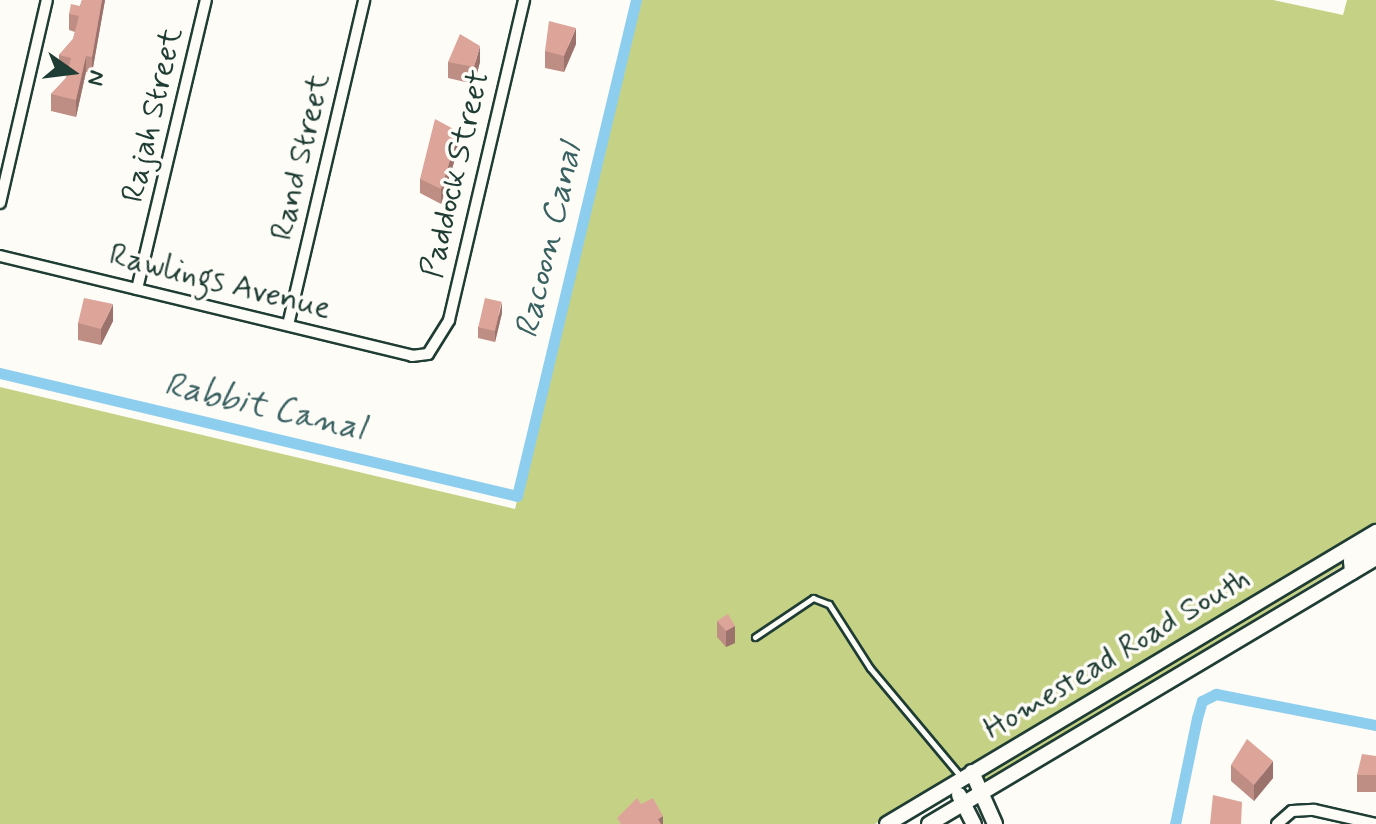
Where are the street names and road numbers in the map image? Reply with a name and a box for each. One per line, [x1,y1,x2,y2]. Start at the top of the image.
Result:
street label: Rajah Street [114,24,192,206]
street label: Paddock Street [414,67,498,281]
street label: Rand Street [263,70,339,244]
street label: Rawlings Avenue [105,236,335,328]
street label: Homestead Road South [979,561,1255,747]

